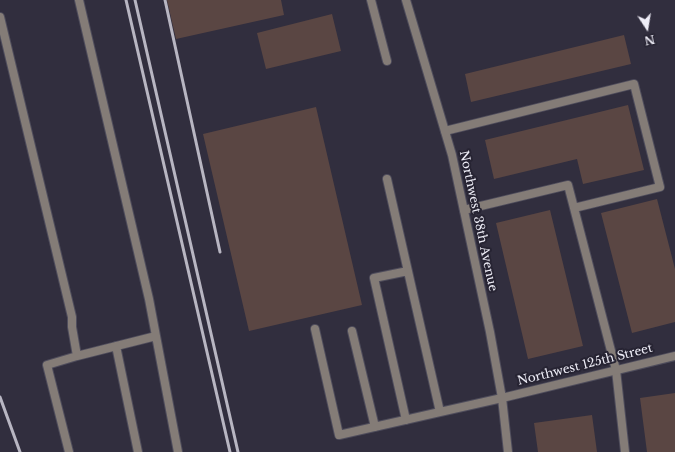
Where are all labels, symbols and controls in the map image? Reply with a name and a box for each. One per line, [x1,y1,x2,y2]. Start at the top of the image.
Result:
north arrow [627,8,667,48]
text: N [643,32,656,48]
street label: Northwest 38th Avenue [456,149,500,293]
street label: Northwest 125th Street [516,341,654,389]

